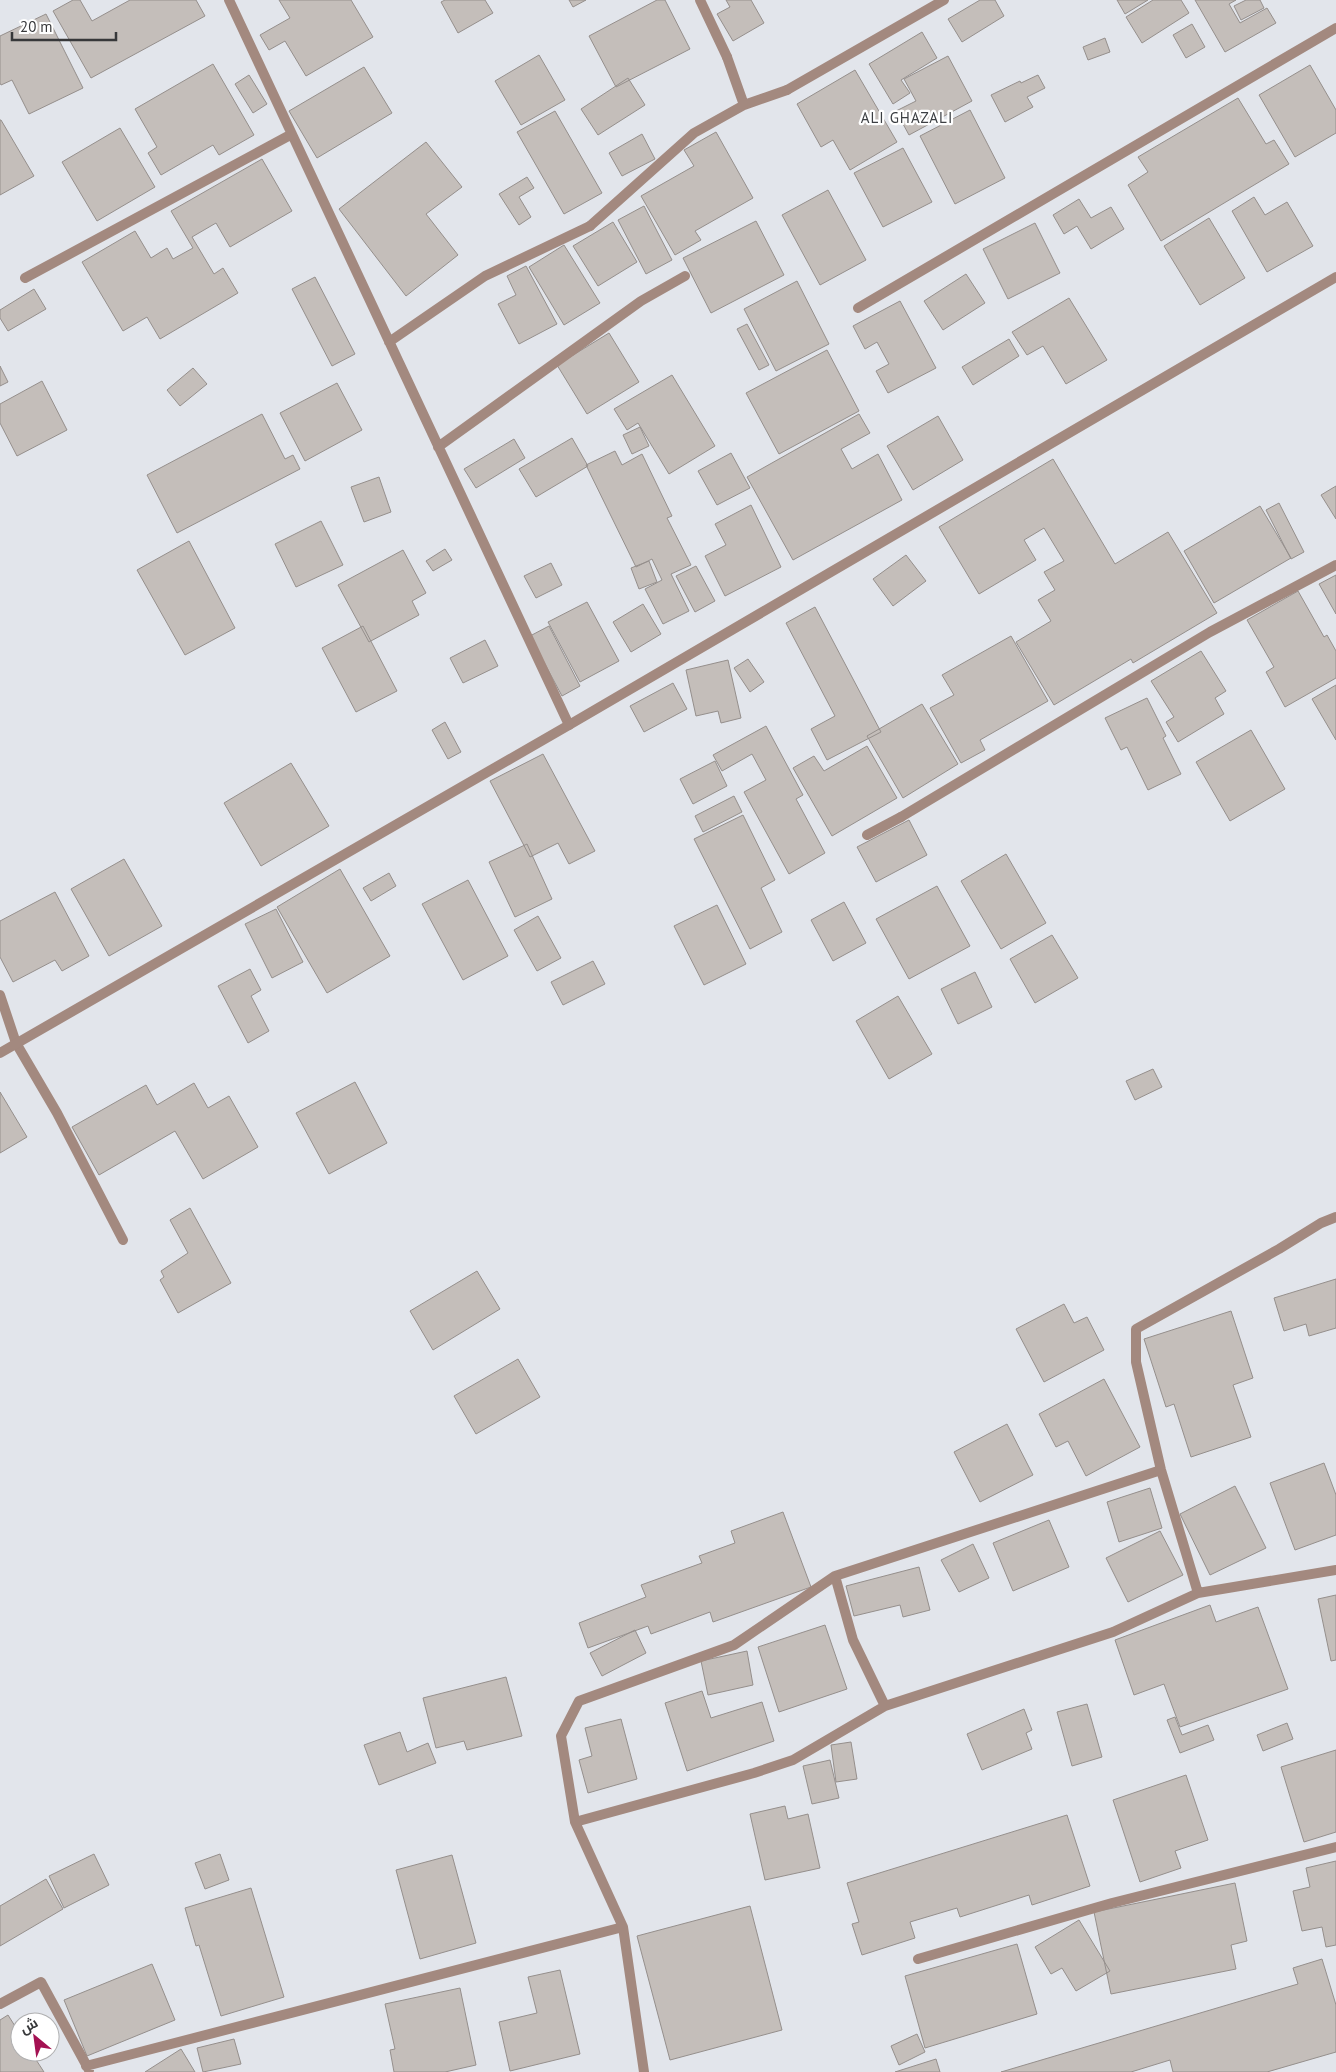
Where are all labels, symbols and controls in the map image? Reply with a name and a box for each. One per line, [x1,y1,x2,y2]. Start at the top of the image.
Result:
scale bar [12,10,116,42]
text: 20 m [20,17,53,36]
district label: ALI GHAZALI [861,108,953,127]
north arrow [10,2012,60,2062]
text: ش [16,2013,41,2038]

